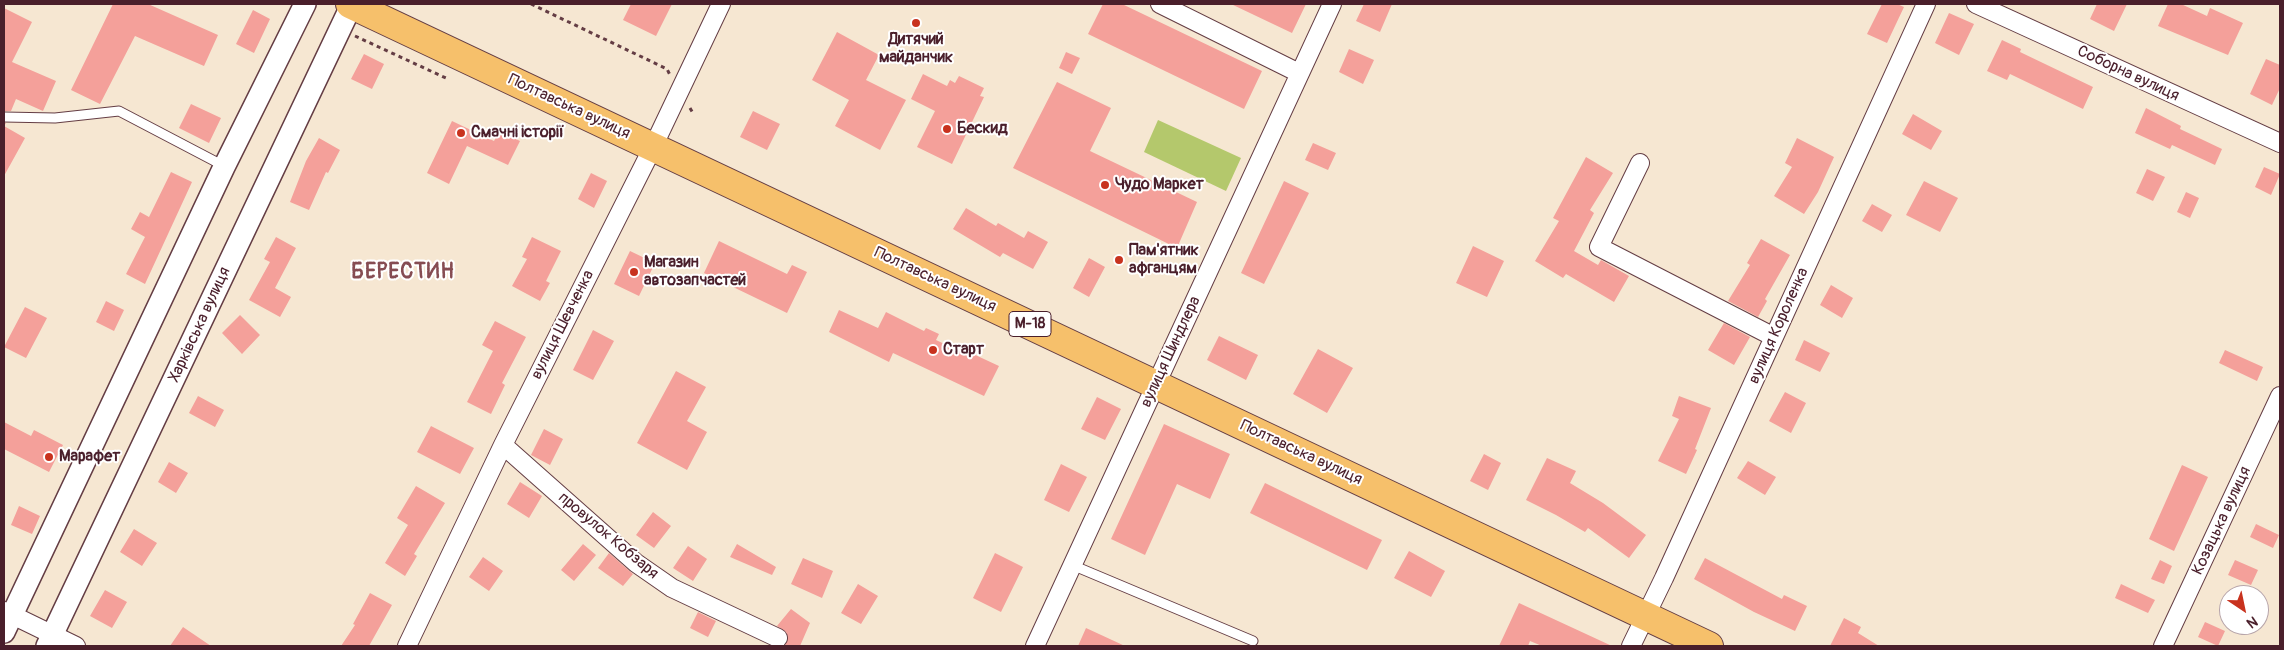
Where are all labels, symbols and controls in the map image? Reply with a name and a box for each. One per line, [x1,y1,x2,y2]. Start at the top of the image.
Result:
marker: Дитячий майданчик [910,17,922,29]
place label: Дитячий майданчик [879,30,953,68]
street label: Соборна вулиця [2074,42,2182,106]
street label: Полтавська вулиця [505,70,633,144]
place label: Бескид [957,119,1008,139]
place label: Смачні історії [471,123,564,143]
marker: Бескид [941,123,953,135]
marker: Смачні історії [455,127,467,139]
place label: Чудо Маркет [1115,175,1204,195]
marker: Чудо Маркет [1099,179,1111,191]
place label: Пам'ятник афганцям [1129,241,1199,279]
street label: Полтавська вулиця [871,243,999,317]
place label: Магазин автозапчастей [644,253,746,291]
marker: Пам'ятник афганцям [1113,254,1125,266]
district label: БЕРЕСТИН [350,260,456,286]
street label: Харківська вулиця [165,264,235,386]
street label: вулиця Короленка [1745,265,1813,387]
marker: Магазин автозапчастей [628,266,640,278]
street label: вулиця Шевченка [527,267,599,383]
street label: вулиця Шиндлера [1137,293,1205,411]
road number: М-18 [1009,312,1051,336]
place label: Старт [943,340,984,360]
marker: Старт [927,344,939,356]
street label: Полтавська вулиця [1237,416,1365,490]
place label: Марафет [59,447,120,467]
marker: Марафет [43,451,55,463]
street label: Козацька вулиця [2189,464,2255,578]
street label: провулок Кобзаря [554,488,662,584]
north arrow [2219,585,2269,635]
text: N [2243,612,2261,632]

